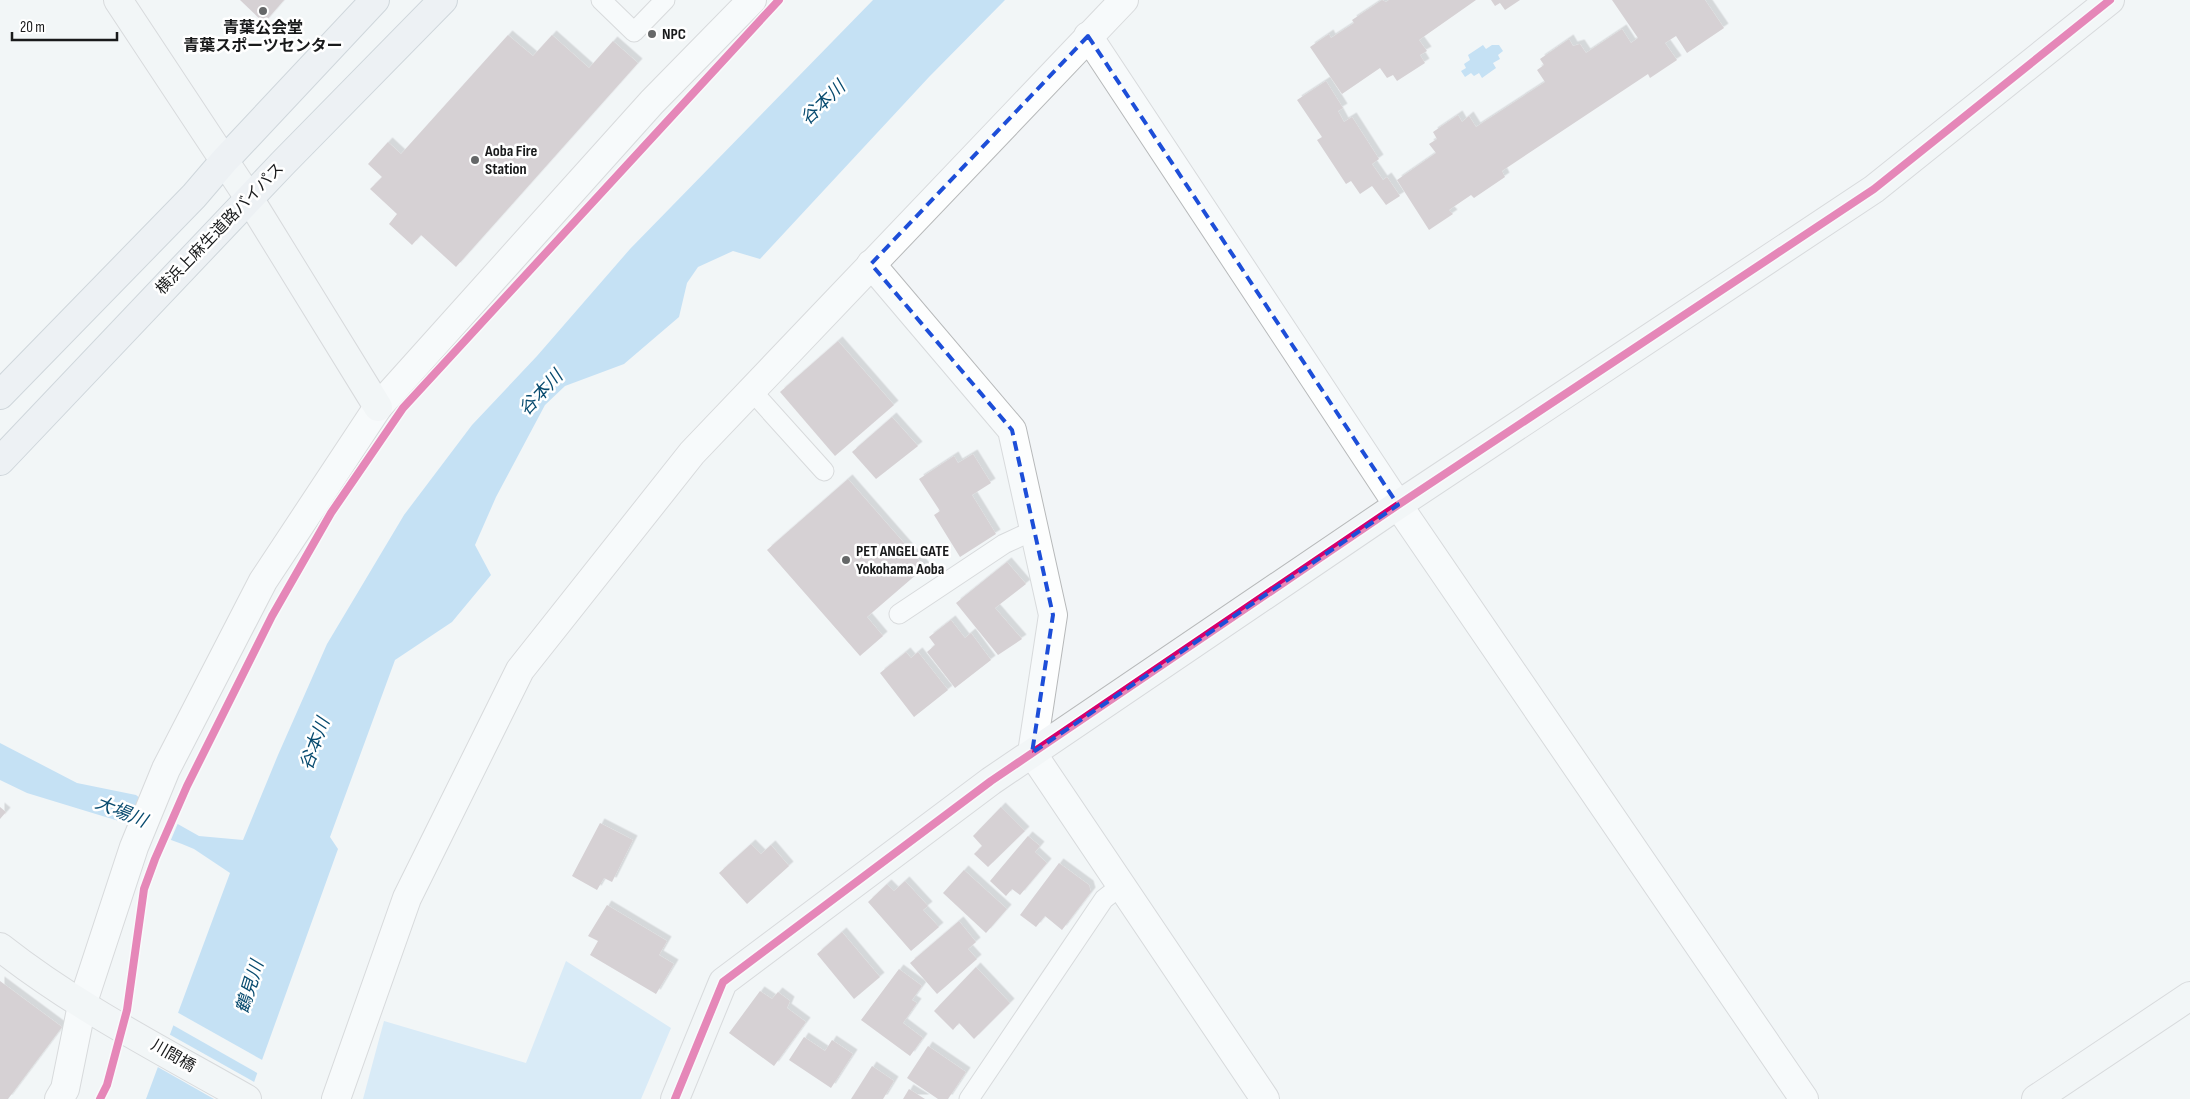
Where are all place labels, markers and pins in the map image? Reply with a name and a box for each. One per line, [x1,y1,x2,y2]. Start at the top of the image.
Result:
marker: 青葉公会堂 青葉スポーツセンター [257,5,269,17]
place label: 青葉公会堂 青葉スポーツセンター [183,19,343,56]
place label: NPC [662,25,686,44]
marker: NPC [646,28,658,40]
place label: Aoba Fire Station [484,142,537,179]
marker: Aoba Fire Station [469,154,481,166]
place label: PET ANGEL GATE Yokohama Aoba [856,542,949,579]
marker: PET ANGEL GATE Yokohama Aoba [840,554,852,566]

